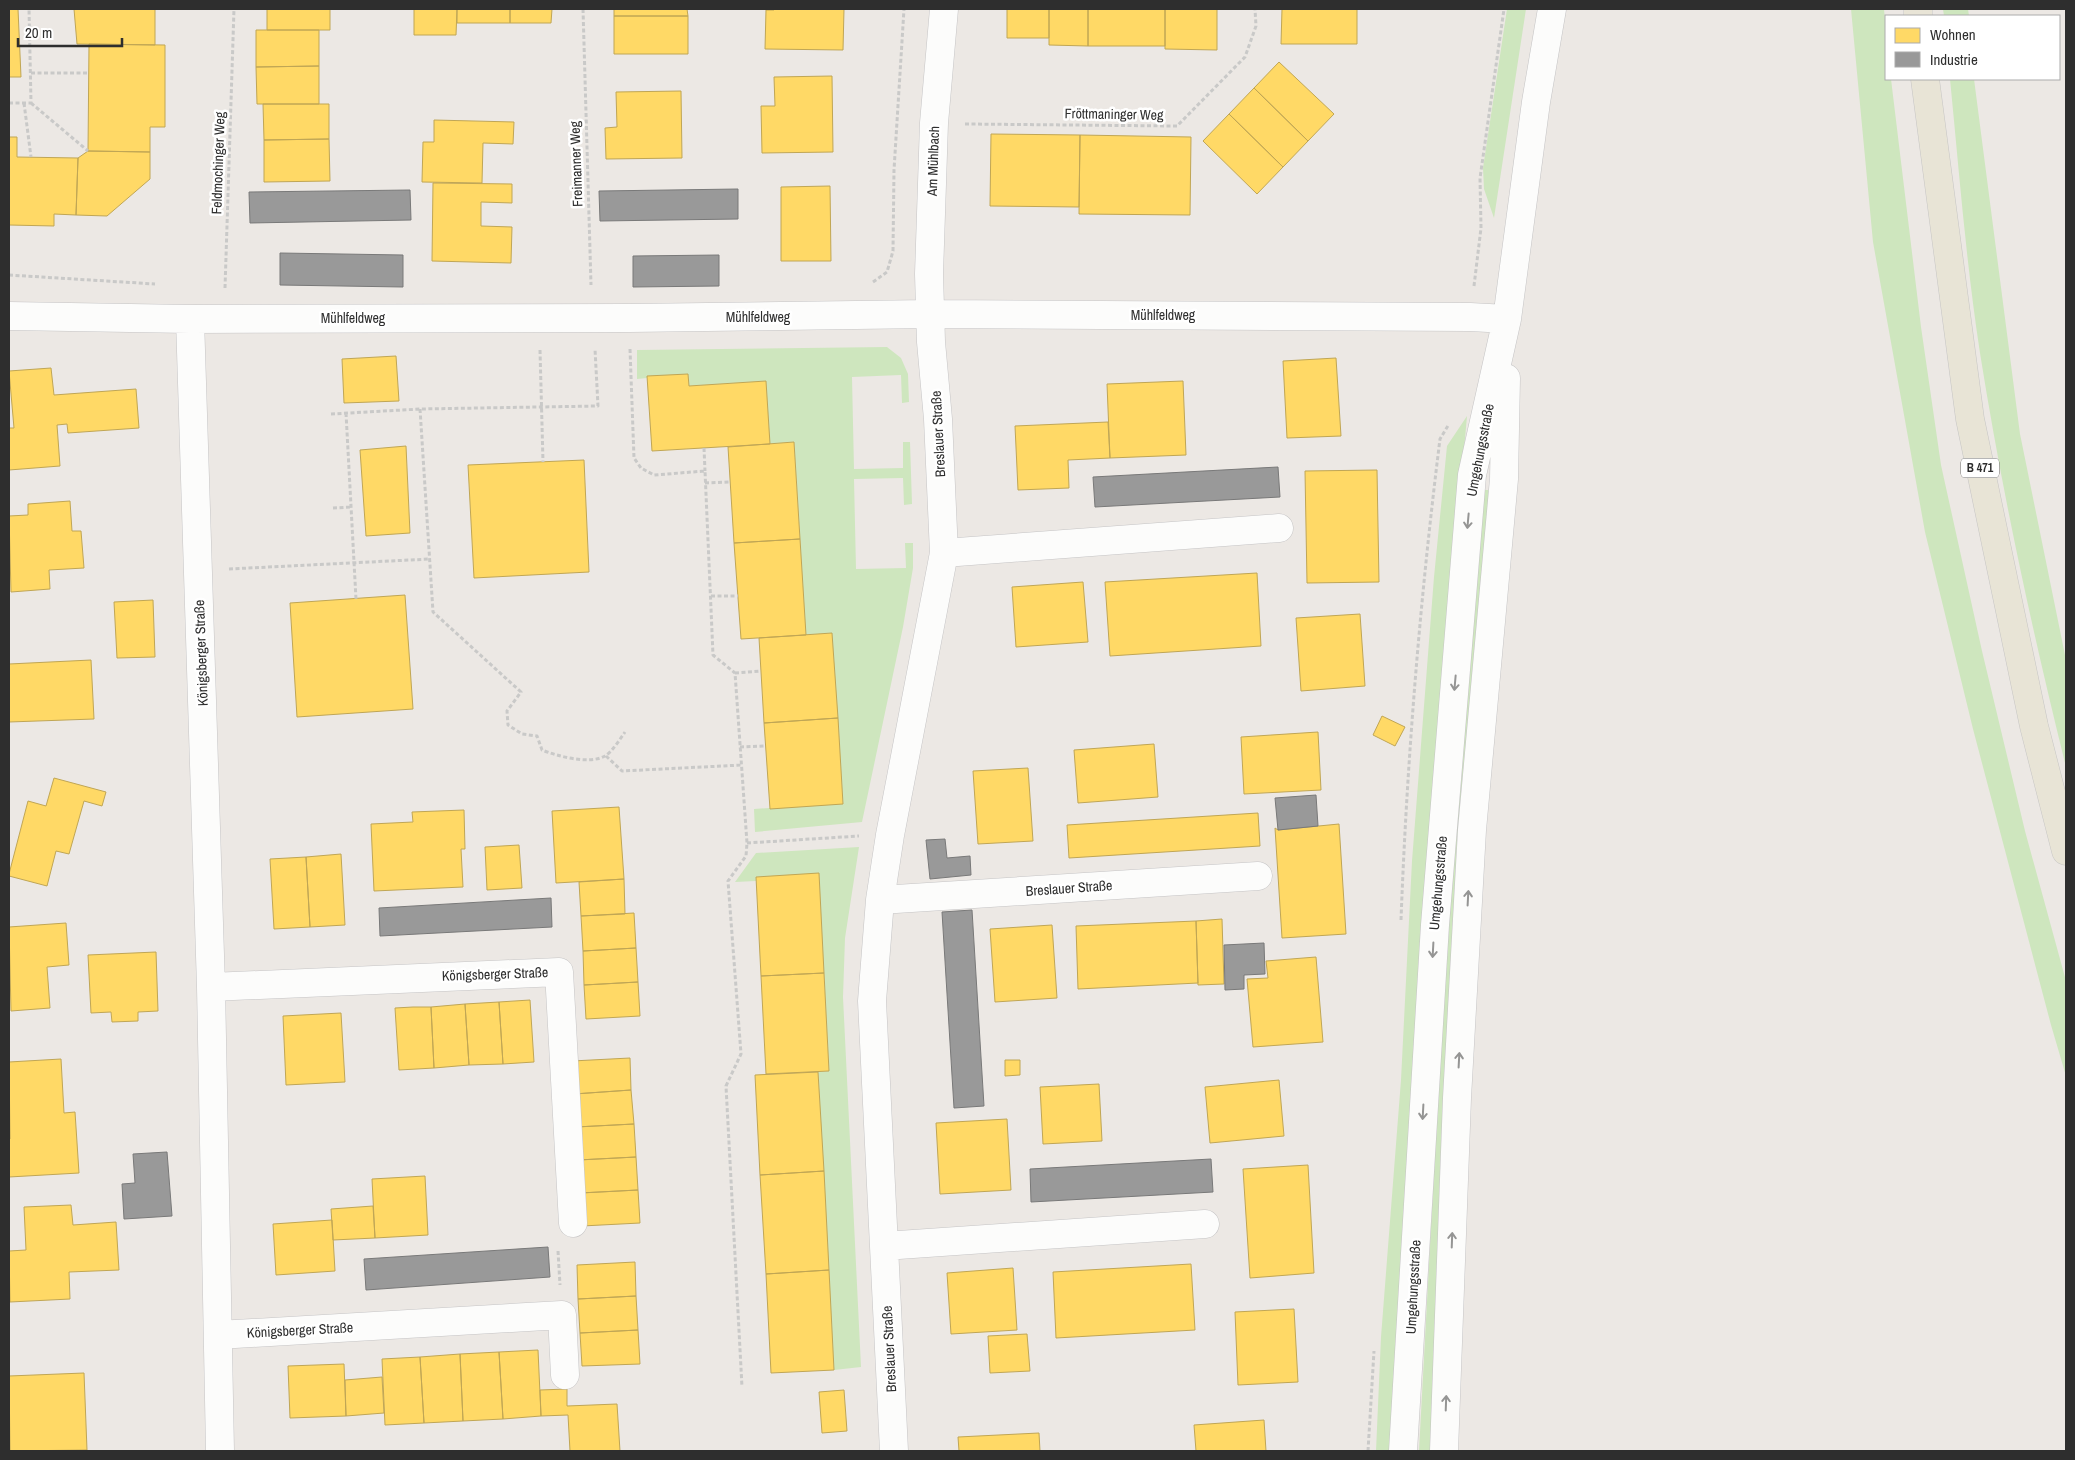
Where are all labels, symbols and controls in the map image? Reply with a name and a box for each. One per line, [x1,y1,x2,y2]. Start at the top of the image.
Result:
scale bar [18,15,121,47]
legend [1885,15,2060,80]
text: 20 m [25,22,52,43]
text: Wohnen [1930,24,1976,45]
text: Industrie [1930,49,1978,70]
street label: Fröttmaninger Weg [1064,104,1164,124]
street label: Feldmochinger Weg [207,111,229,215]
street label: Freimanner Weg [565,120,586,207]
street label: Am Mühlbach [923,126,943,197]
street label: Mühlfeldweg [1131,306,1196,324]
street label: Mühlfeldweg [726,308,791,326]
street label: Mühlfeldweg [321,309,386,327]
street label: Breslauer Straße [927,390,949,478]
street label: Umgehungsstraße [1462,402,1498,498]
road number: B 471 [1961,458,1999,478]
one-way arrow [1463,513,1473,529]
street label: Königsberger Straße [190,599,212,707]
one-way arrow [1450,675,1459,691]
street label: Umgehungsstraße [1425,835,1451,931]
street label: Breslauer Straße [1025,876,1113,900]
one-way arrow [1463,890,1472,906]
one-way arrow [1429,941,1438,957]
street label: Königsberger Straße [441,963,549,985]
one-way arrow [1454,1053,1463,1069]
one-way arrow [1419,1104,1428,1120]
one-way arrow [1447,1232,1456,1248]
street label: Umgehungsstraße [1402,1239,1424,1335]
street label: Breslauer Straße [878,1305,900,1393]
street label: Königsberger Straße [246,1318,354,1342]
one-way arrow [1441,1395,1451,1411]

